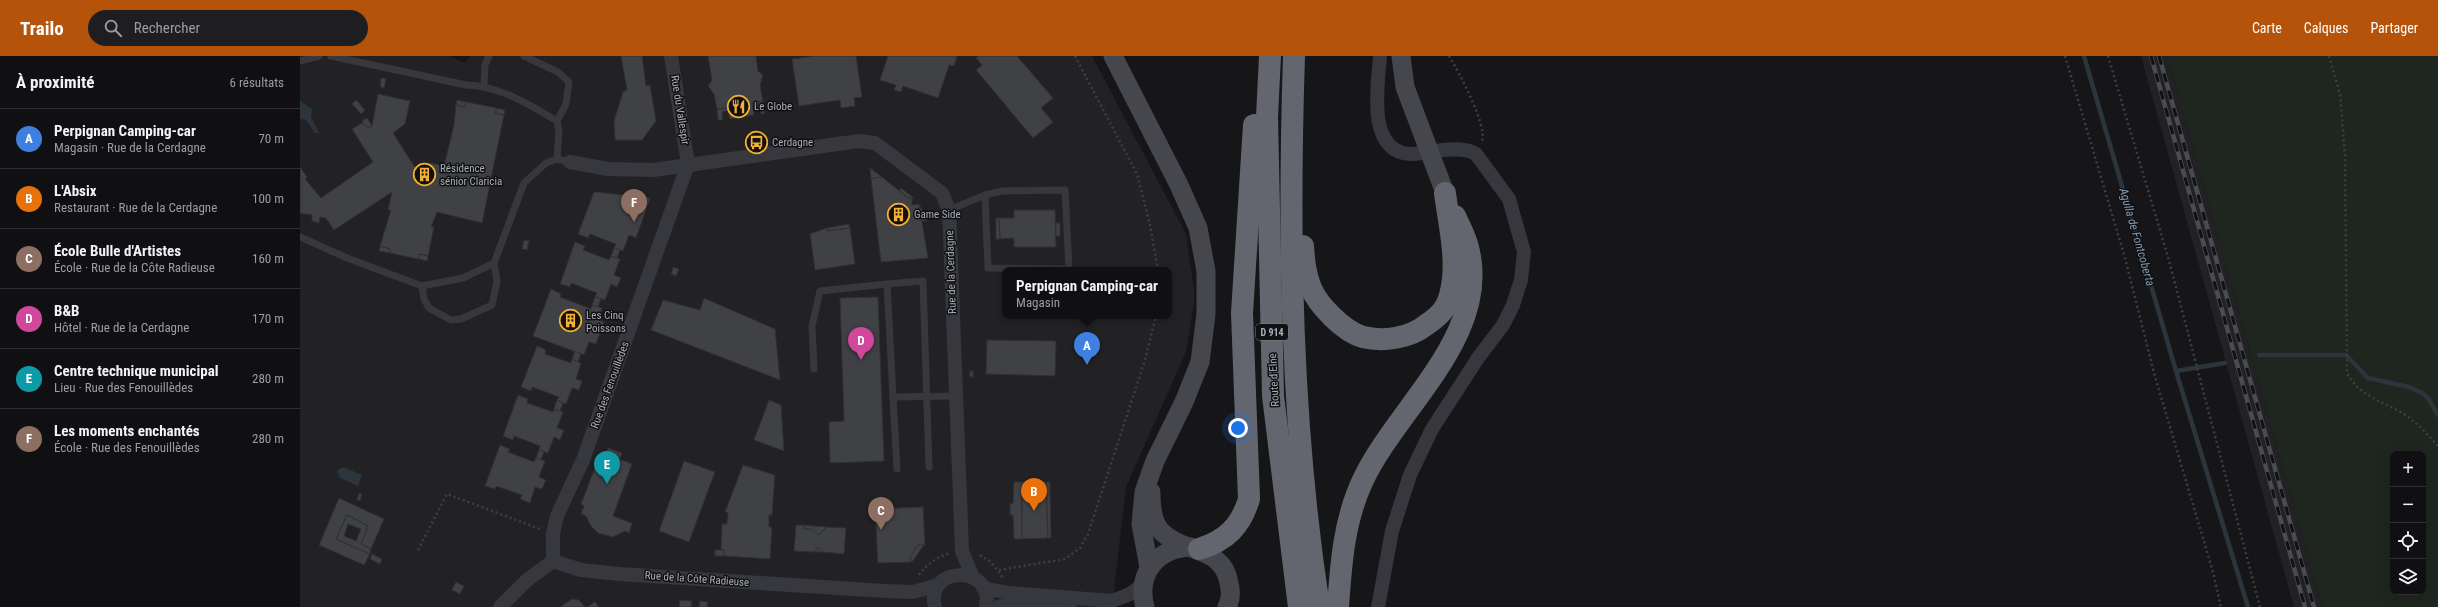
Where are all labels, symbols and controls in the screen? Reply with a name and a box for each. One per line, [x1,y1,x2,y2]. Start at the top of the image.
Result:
search box [88,10,368,46]
text: Trailo [20,17,64,40]
icon: search [102,17,124,39]
text: Rechercher [134,19,200,37]
text: Carte [2252,20,2282,36]
text: Calques [2304,20,2348,36]
text: Partager [2370,20,2418,36]
text: À proximité [16,72,94,92]
street label: Rue du Vallespir [668,74,692,146]
text: 6 résultats [230,75,284,90]
restaurant icon: Le Globe [726,93,752,119]
place label: Le Globe [754,100,792,113]
text: Perpignan Camping-car [54,122,196,140]
bus stop icon: Cerdagne [744,129,770,155]
text: A [25,131,33,146]
text: 70 m [258,131,284,146]
place label: Cerdagne [772,136,813,149]
text: Magasin · Rue de la Cerdagne [54,140,206,155]
building icon: Résidence sénior Claricia [411,161,437,187]
place label: Résidence sénior Claricia [440,162,502,188]
text: L'Absix [54,182,96,200]
water label: Agulla de Fontcoberta [2116,185,2158,288]
pin: F [621,189,647,222]
text: B [25,191,33,206]
text: 100 m [252,191,284,206]
text: Restaurant · Rue de la Cerdagne [54,200,217,215]
building icon: Game Side [885,201,911,227]
place label: Game Side [914,208,961,221]
street label: Rue de la Cerdagne [943,230,959,314]
text: École Bulle d'Artistes [54,242,181,260]
text: C [25,251,33,266]
text: 160 m [252,251,284,266]
text: École · Rue de la Côte Radieuse [54,260,215,275]
popup [1002,267,1172,319]
text: Perpignan Camping-car [1016,277,1158,295]
text: Magasin [1016,295,1060,310]
text: B&B [54,302,80,320]
building icon: Les Cinq Poissons [557,308,583,334]
place label: Les Cinq Poissons [586,309,626,335]
text: D [25,311,33,326]
text: 170 m [252,311,284,326]
text: Hôtel · Rue de la Cerdagne [54,320,189,335]
road number: D 914 [1256,324,1288,340]
pin: D [848,327,874,360]
pin: A [1074,332,1100,365]
street label: Rue des Fenouillèdes [588,340,632,430]
street label: Route d'Elne [1266,353,1282,407]
text: Centre technique municipal [54,362,218,380]
text: E [26,371,32,386]
text: 280 m [252,371,284,386]
text: Lieu · Rue des Fenouillèdes [54,380,193,395]
your location [1228,418,1248,438]
text: Les moments enchantés [54,422,200,440]
text: F [26,431,32,446]
text: 280 m [252,431,284,446]
text: École · Rue des Fenouillèdes [54,440,200,455]
pin: E [594,451,620,484]
map controls [2390,451,2426,595]
button: + [2390,451,2426,487]
pin: B [1021,478,1047,511]
button: − [2390,487,2426,523]
pin: C [868,497,894,530]
button: locate [2390,523,2426,559]
button: layers [2390,559,2426,595]
street label: Rue de la Côte Radieuse [644,569,750,589]

